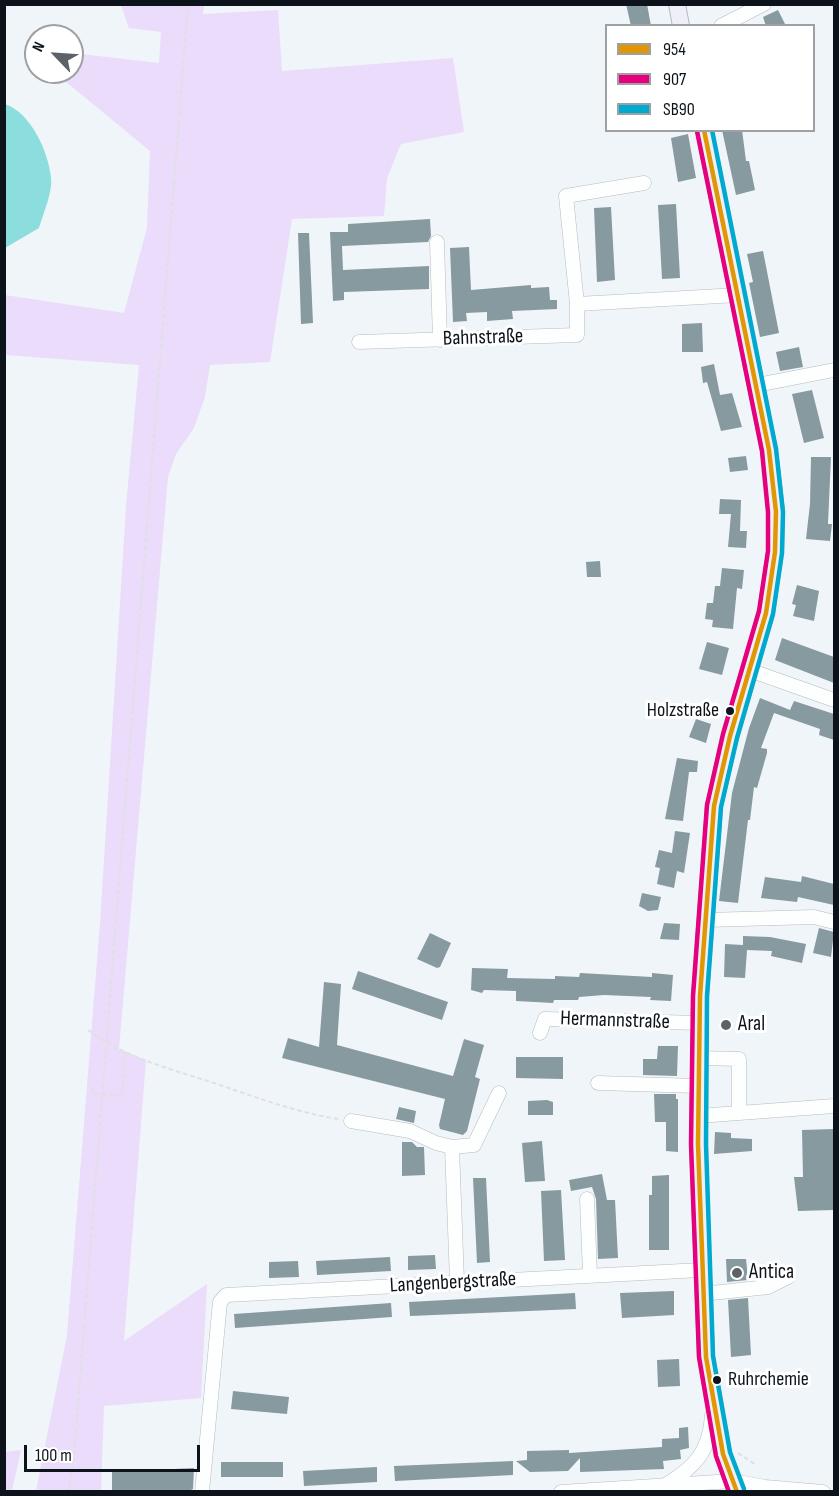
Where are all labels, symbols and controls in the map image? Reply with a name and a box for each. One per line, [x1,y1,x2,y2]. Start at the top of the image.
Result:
north arrow [24,24,84,84]
legend [605,24,815,132]
text: N [29,39,49,55]
text: 954 [663,39,686,60]
text: 907 [663,69,686,90]
text: SB90 [663,99,695,120]
street label: Bahnstraße [442,324,524,352]
place label: Holzstraße [647,699,719,723]
marker: Holzstraße [724,705,736,717]
street label: Hermannstraße [560,1006,670,1036]
place label: Aral [738,1012,765,1038]
marker: Aral [719,1018,733,1032]
place label: Antica [749,1260,794,1286]
marker: Antica [730,1266,744,1280]
street label: Langenbergstraße [389,1267,517,1299]
place label: Ruhrchemie [728,1368,809,1392]
marker: Ruhrchemie [711,1374,723,1386]
scale bar [27,1433,202,1471]
text: 100 m [35,1445,72,1466]

